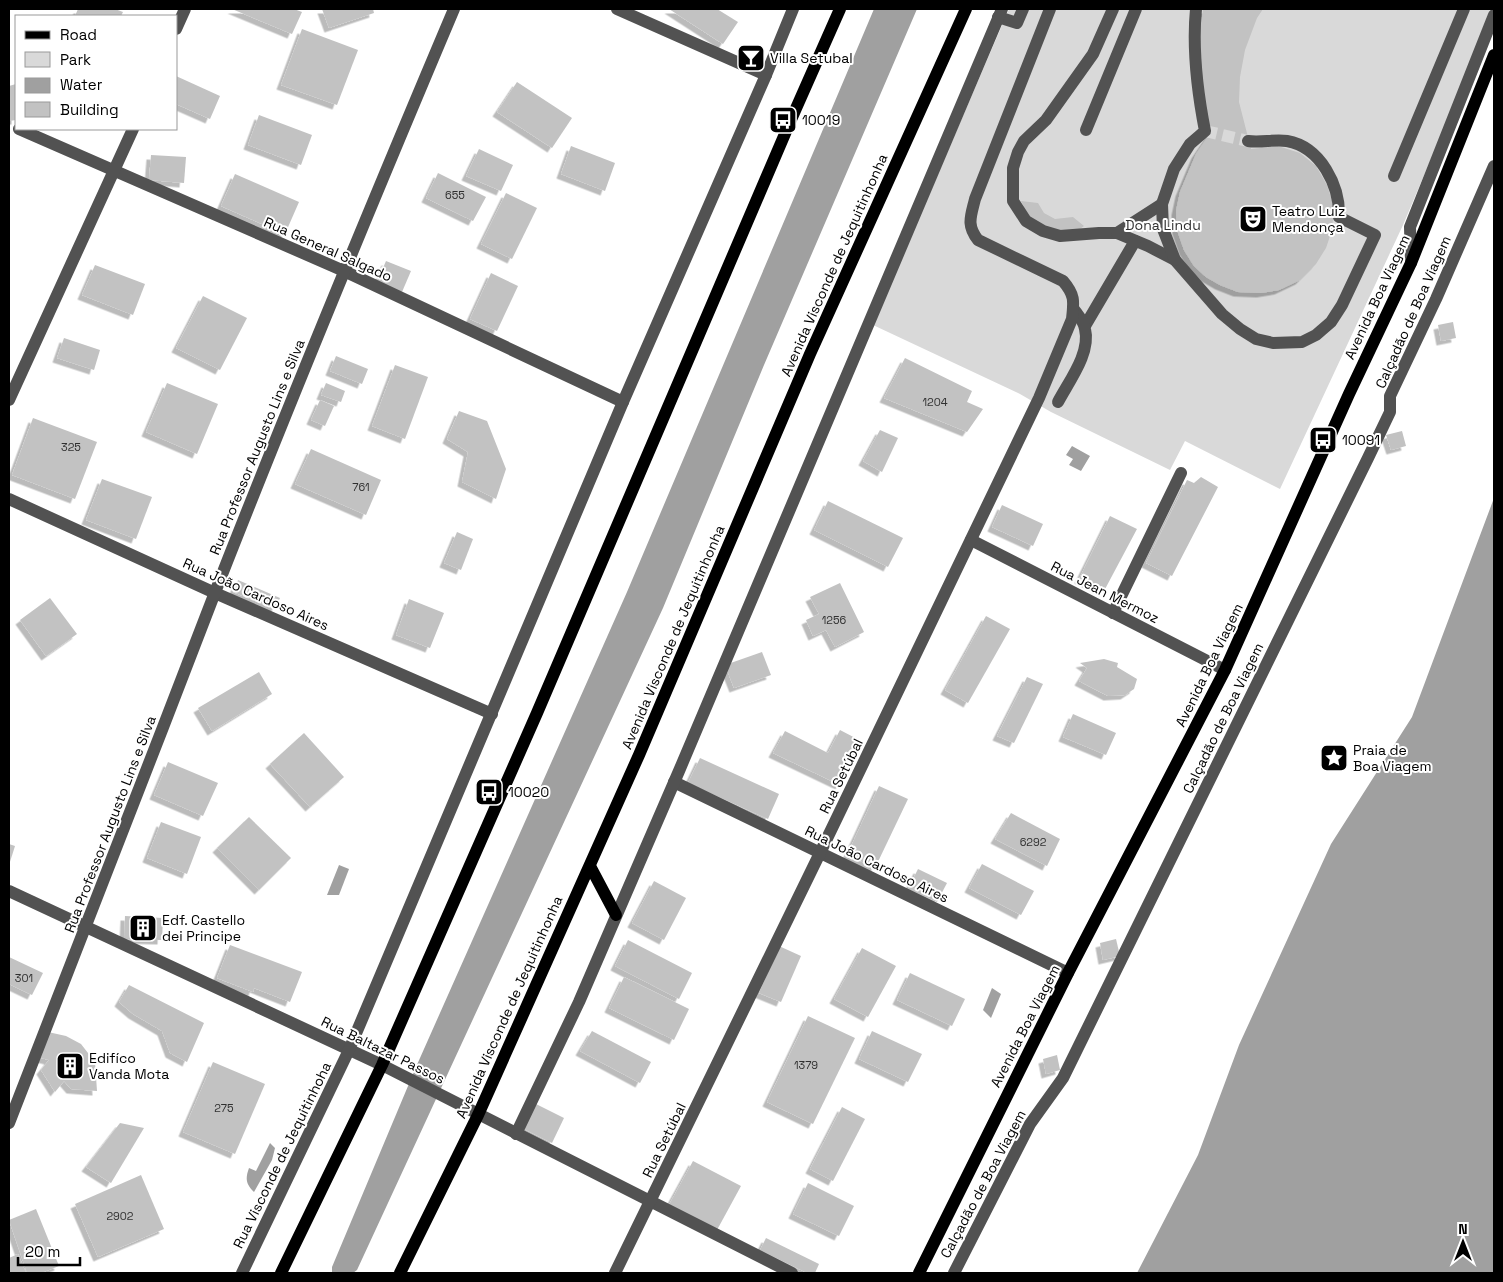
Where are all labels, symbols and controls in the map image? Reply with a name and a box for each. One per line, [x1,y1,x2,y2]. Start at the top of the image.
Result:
legend [15,15,178,130]
text: Road [60,25,97,44]
bar icon: Villa Setubal [736,43,766,73]
place label: Villa Setubal [770,49,853,67]
text: Park [60,50,91,69]
text: Water [60,75,103,94]
text: Building [60,100,119,119]
bus stop icon: 10019 [768,105,798,135]
place label: 10019 [802,111,840,129]
street label: Avenida Visconde de Jequitinhonha [777,151,891,379]
house number: 655 [445,188,465,202]
place label: Teatro Luiz Mendonça [1272,202,1345,236]
theatre icon: Teatro Luiz Mendonça [1238,204,1268,234]
street label: Rua General Salgado [261,213,395,285]
park label: Dona Lindu [1125,216,1201,234]
street label: Avenida Boa Viagem [1340,232,1414,362]
street label: Calçadão de Boa Viagem [1371,233,1455,391]
street label: Rua Professor Augusto Lins e Silva [205,337,309,557]
house number: 1204 [922,395,948,409]
bus stop icon: 10091 [1308,425,1338,455]
place label: 10091 [1342,431,1380,449]
house number: 325 [61,440,81,454]
house number: 761 [352,480,370,494]
street label: Avenida Visconde de Jequitinhonha [618,522,728,752]
street label: Rua João Cardoso Aires [180,554,332,634]
street label: Rua Jean Mermoz [1048,557,1162,627]
street label: Avenida Boa Viagem [1171,600,1247,730]
house number: 1256 [822,613,847,627]
street label: Calçadão de Boa Viagem [1179,640,1267,796]
street label: Rua Professor Augusto Lins e Silva [60,713,160,935]
street label: Rua Setúbal [815,736,867,816]
place label: Praia de Boa Viagem [1353,741,1432,775]
place icon: Praia de Boa Viagem [1319,743,1349,773]
bus stop icon: 10020 [474,777,504,807]
place label: 10020 [508,783,549,801]
street label: Rua João Cardoso Aires [802,821,952,907]
house number: 6292 [1020,835,1047,849]
street label: Avenida Visconde de Jequitinhonha [452,893,566,1121]
place label: Edf. Castello dei Principe [162,911,245,945]
building icon: Edf. Castello dei Principe [128,913,158,943]
street label: Avenida Boa Viagem [986,962,1064,1090]
house number: 301 [15,971,33,985]
street label: Rua Baltazar Passos [318,1012,448,1088]
place label: Edifíco Vanda Mota [89,1049,169,1083]
building icon: Edifíco Vanda Mota [55,1051,85,1081]
house number: 1379 [794,1058,818,1072]
street label: Rua Visconde de Jequitinhoha [229,1059,335,1251]
street label: Rua Setúbal [638,1100,690,1180]
house number: 275 [214,1101,234,1115]
street label: Calçadão de Boa Viagem [936,1107,1030,1261]
house number: 2902 [106,1209,134,1223]
north arrow [1438,1217,1488,1267]
text: N [1458,1220,1468,1238]
scale bar [18,1234,80,1266]
text: 20 m [25,1242,60,1261]

